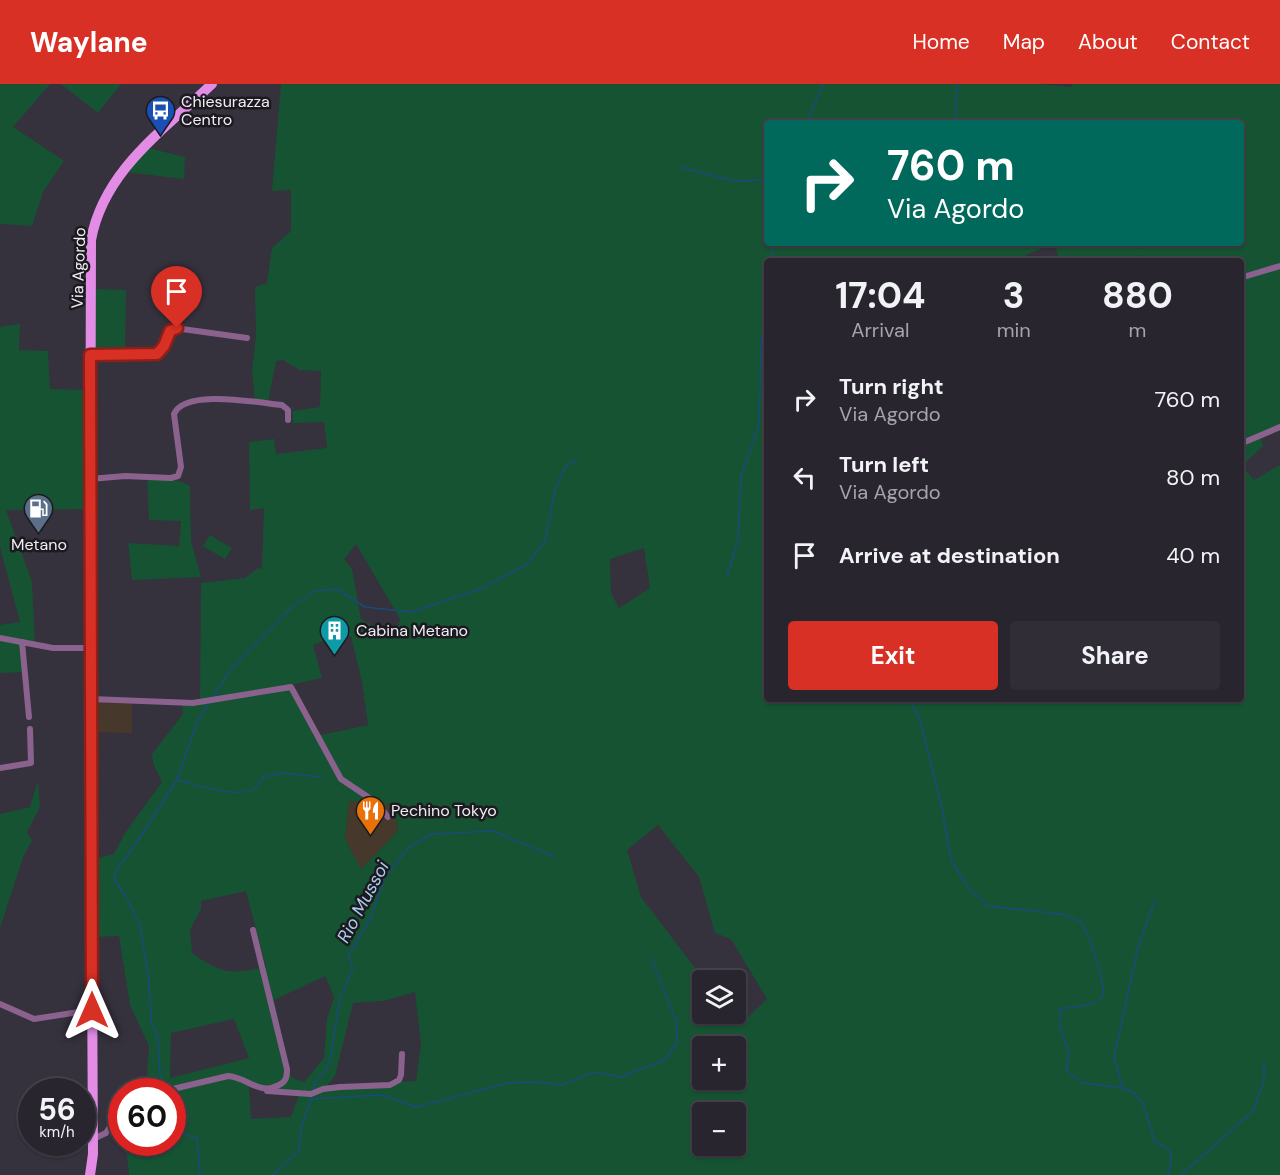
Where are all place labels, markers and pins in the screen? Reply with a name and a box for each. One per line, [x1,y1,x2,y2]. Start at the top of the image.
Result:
place label: Chiesurazza Centro [181,91,270,130]
bus stop icon: Chiesurazza Centro [144,94,176,136]
pin [151,266,202,328]
fuel station icon: Metano [23,492,55,534]
place label: Metano [11,534,67,555]
building icon: Cabina Metano [319,614,351,656]
place label: Cabina Metano [356,620,468,641]
restaurant icon: Pechino Tokyo [354,794,386,836]
place label: Pechino Tokyo [391,800,497,821]

